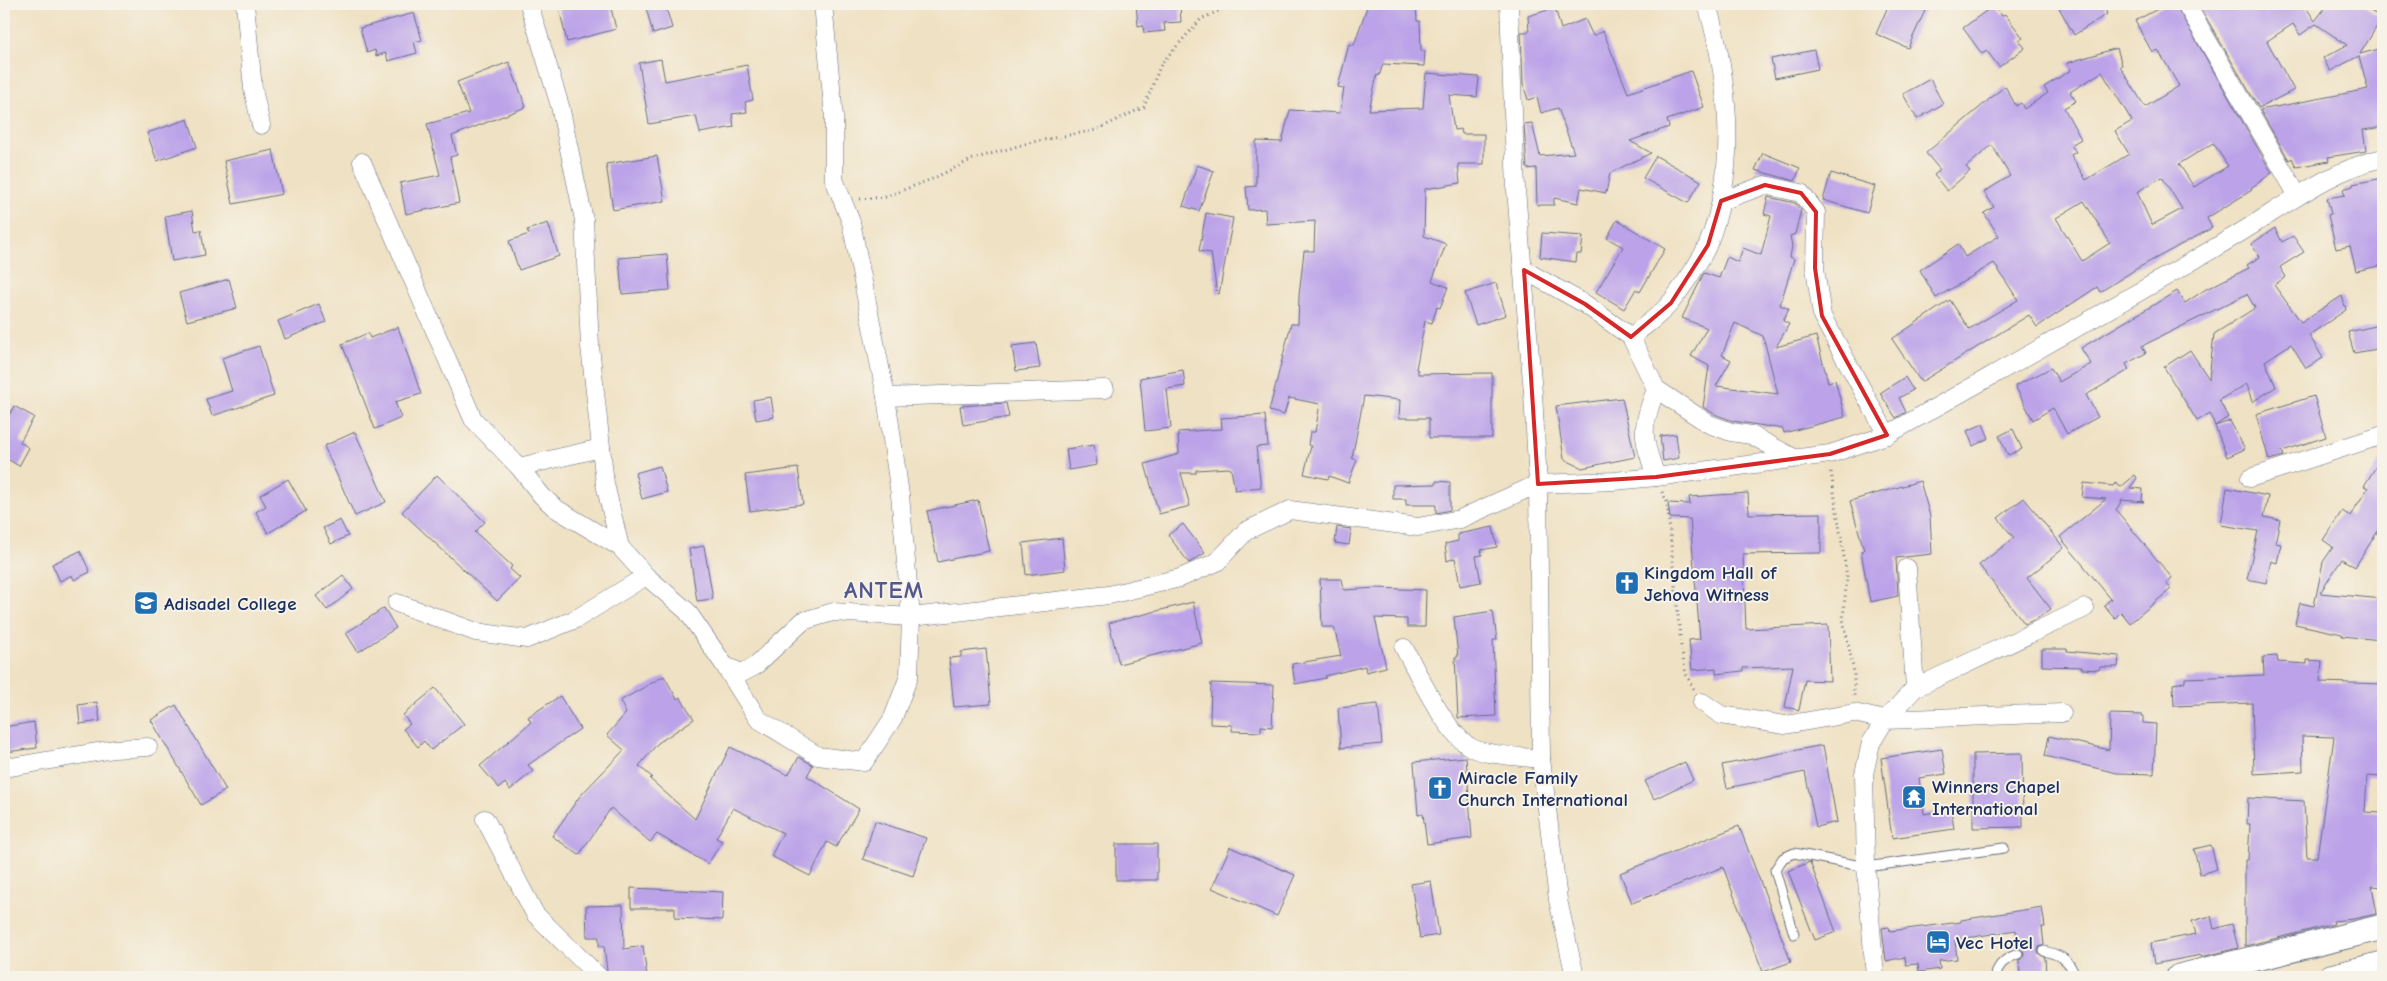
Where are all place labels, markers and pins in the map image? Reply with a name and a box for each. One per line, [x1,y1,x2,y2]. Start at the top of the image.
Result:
place label: Kingdom Hall of Jehova Witness [1644,562,1777,606]
church icon: Kingdom Hall of Jehova Witness [1614,570,1640,596]
school or university icon: Adisadel College [133,590,159,616]
place label: Adisadel College [164,593,297,615]
place label: Miracle Family Church International [1458,767,1628,811]
church icon: Miracle Family Church International [1427,775,1453,801]
place label: Winners Chapel International [1932,776,2060,820]
temple icon: Winners Chapel International [1901,784,1927,810]
hotel icon: Vec Hotel [1925,929,1951,955]
place label: Vec Hotel [1956,932,2033,954]

